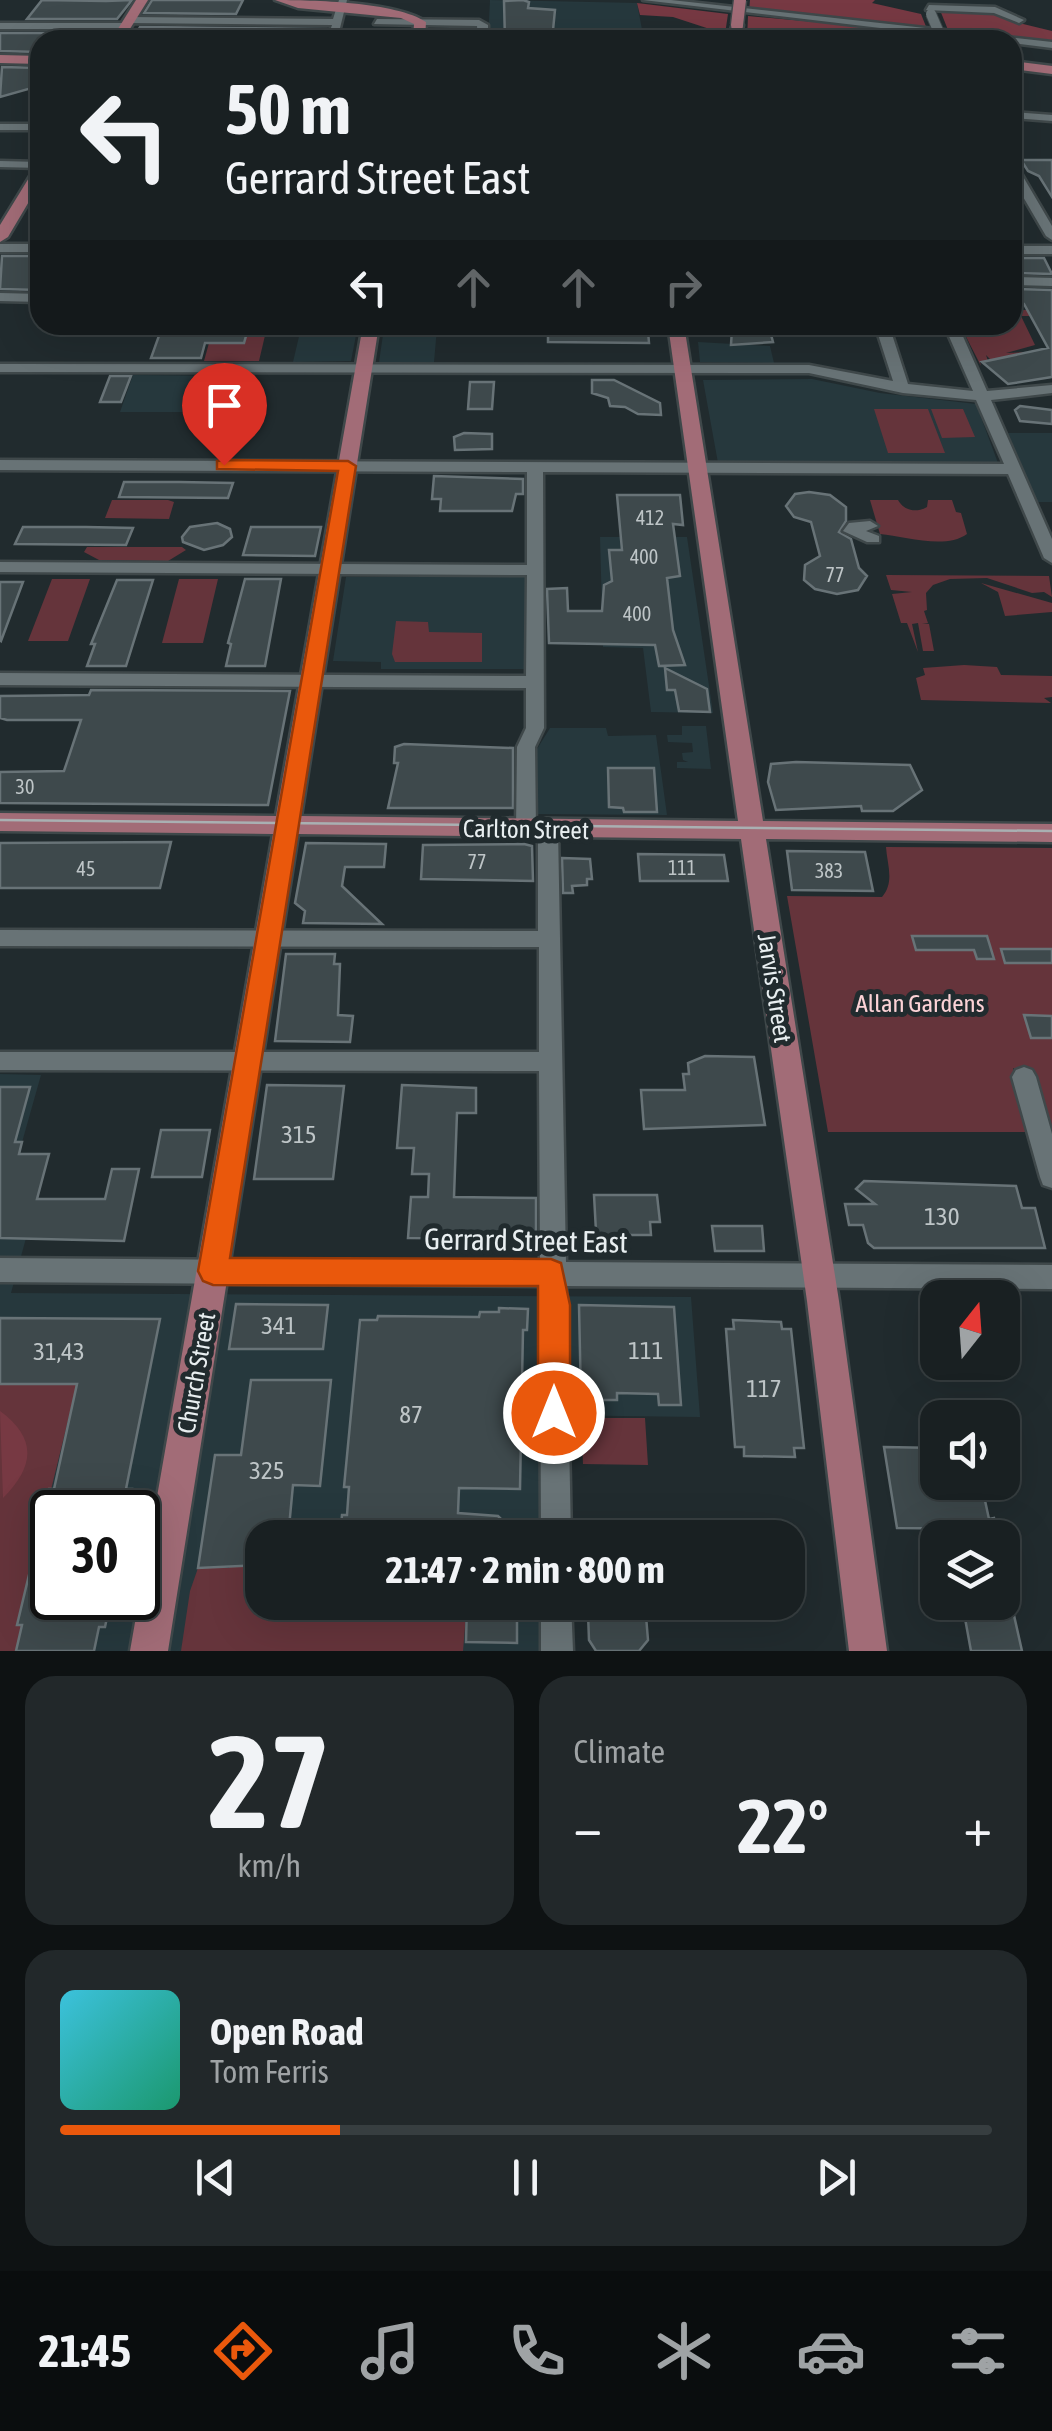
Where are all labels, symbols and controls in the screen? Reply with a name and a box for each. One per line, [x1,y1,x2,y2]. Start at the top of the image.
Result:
text: 50 m [225,69,351,149]
icon: left [60,70,190,200]
text: Gerrard Street East [225,152,530,204]
icon: left [341,260,396,315]
icon: ahead [446,260,501,315]
icon: ahead [551,260,606,315]
icon: right [656,260,711,315]
pin [182,363,267,466]
icon: arrive [197,378,252,433]
house number: 412 [636,506,664,529]
house number: 400 [630,545,658,568]
house number: 77 [826,563,844,586]
house number: 400 [623,602,651,625]
house number: 30 [16,775,34,798]
street label: Carlton Street [463,814,589,844]
house number: 77 [468,850,486,873]
house number: 111 [668,856,696,879]
house number: 45 [77,857,95,880]
house number: 383 [815,859,843,882]
street label: Jarvis Street [753,931,797,1045]
park label: Allan Gardens [855,989,985,1017]
house number: 315 [281,1120,317,1148]
house number: 130 [924,1202,960,1230]
street label: Gerrard Street East [424,1221,628,1259]
north arrow [920,1280,1020,1380]
map controls [920,1280,1020,1620]
street label: Church Street [172,1310,220,1436]
house number: 341 [261,1311,297,1339]
house number: 111 [628,1336,664,1364]
house number: 31,43 [33,1337,85,1365]
position arrow [502,1361,606,1465]
house number: 117 [746,1374,782,1402]
house number: 87 [399,1400,423,1428]
button: sound [920,1400,1020,1500]
house number: 325 [249,1456,285,1484]
speed limit sign: 30 [30,1490,160,1620]
button: layers [920,1520,1020,1620]
text: 21:47 · 2 min · 800 m [385,1548,665,1591]
text: 27 [208,1707,330,1856]
text: Climate [574,1733,665,1770]
text: 22° [737,1783,828,1869]
text: − [574,1795,602,1858]
text: + [963,1795,992,1858]
text: km/h [238,1847,301,1884]
text: Open Road [210,2010,364,2053]
text: Tom Ferris [210,2053,329,2090]
icon: previous [188,2150,243,2205]
icon: pause [498,2150,553,2205]
icon: next [809,2150,864,2205]
icon: directions [208,2316,278,2386]
icon: music [355,2316,425,2386]
icon: phone [502,2316,572,2386]
icon: climate [649,2316,719,2386]
icon: car [796,2316,866,2386]
icon: filters [943,2316,1013,2386]
text: 21:45 [39,2325,131,2377]

